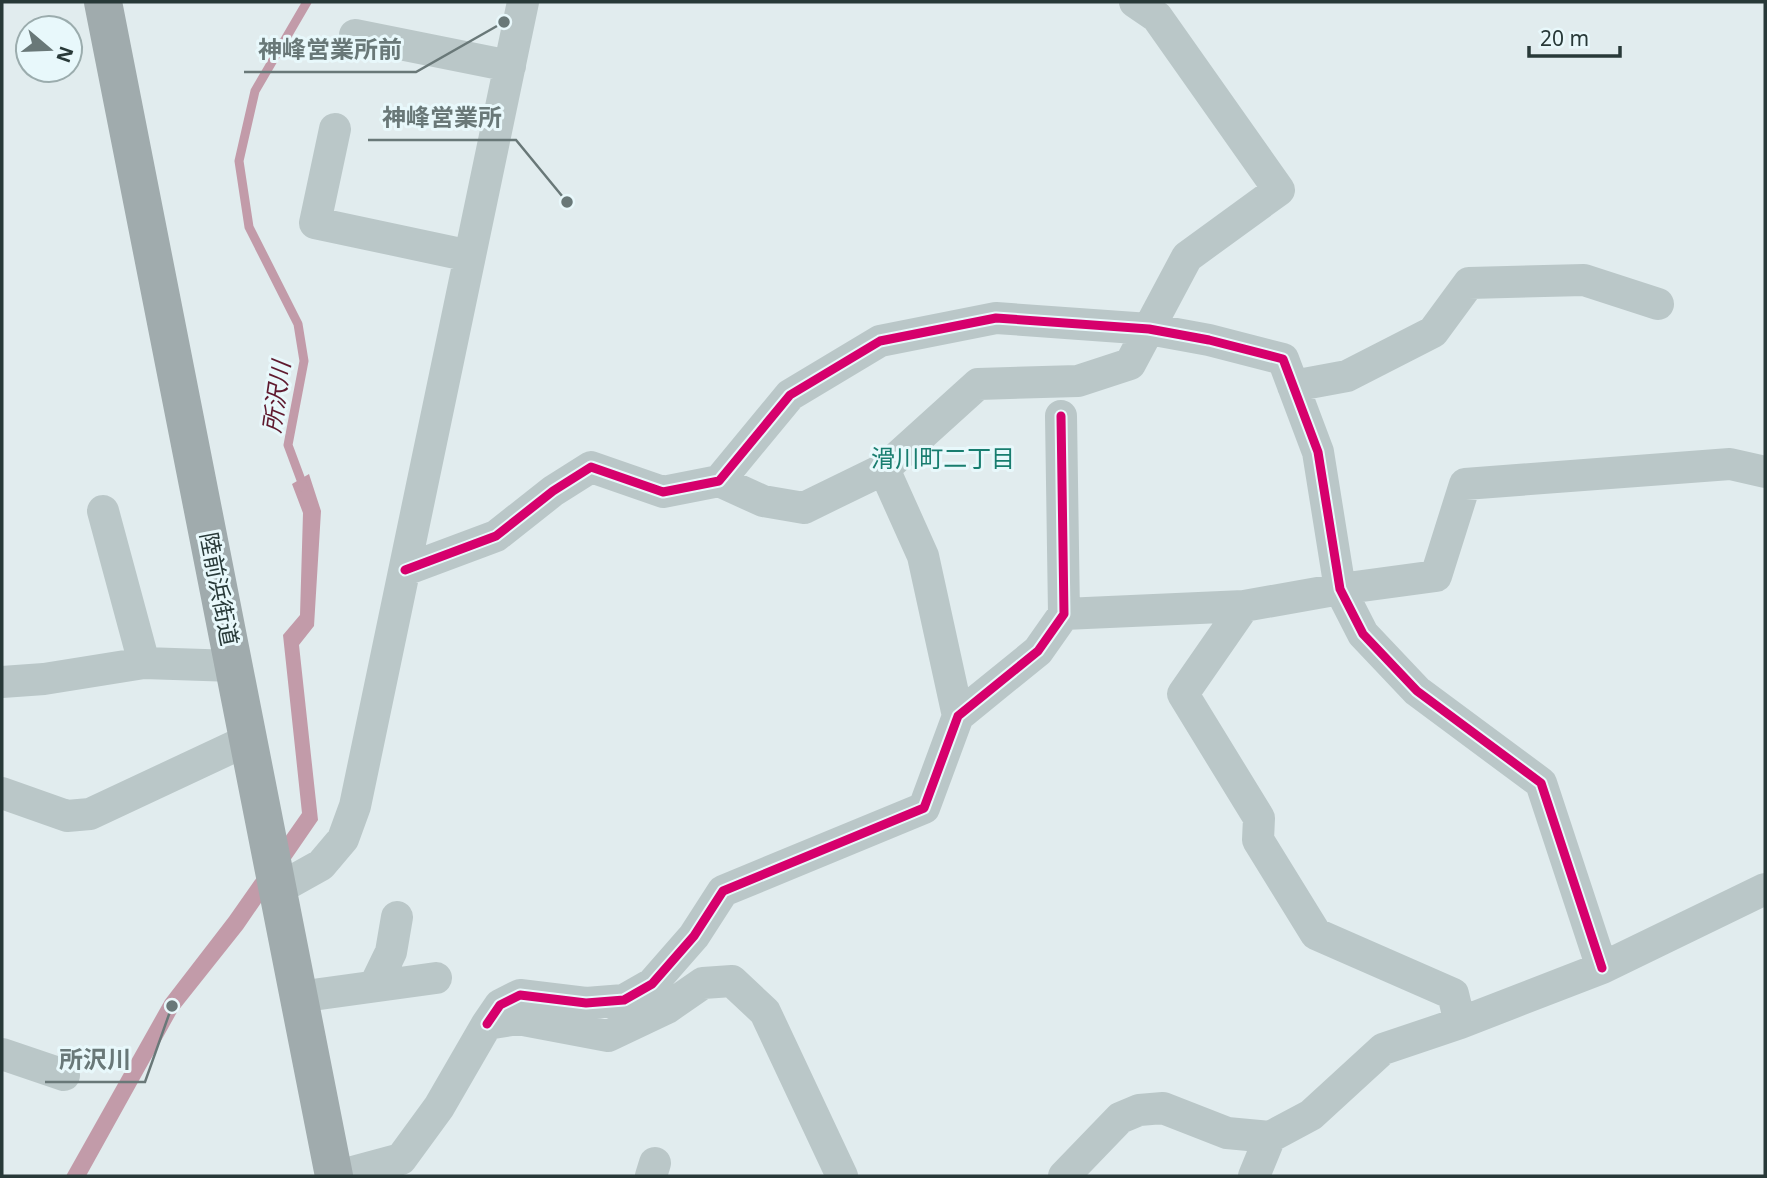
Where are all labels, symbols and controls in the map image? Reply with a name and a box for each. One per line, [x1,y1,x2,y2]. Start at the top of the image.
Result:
north arrow [14,14,84,84]
scale bar [1529,14,1620,58]
text: 20 m [1540,24,1589,52]
callout: 神峰営業所前 [244,27,416,72]
text: 神峰営業所前 [258,32,402,65]
text: N [50,43,80,66]
callout: 神峰営業所 [368,95,516,140]
text: 神峰営業所 [382,100,502,133]
water label: 所沢川 [254,356,297,435]
district label: 滑川町二丁目 [871,441,1015,474]
street label: 陸前浜街道 [193,529,247,648]
callout: 所沢川 [45,1037,145,1082]
text: 所沢川 [59,1042,131,1075]

